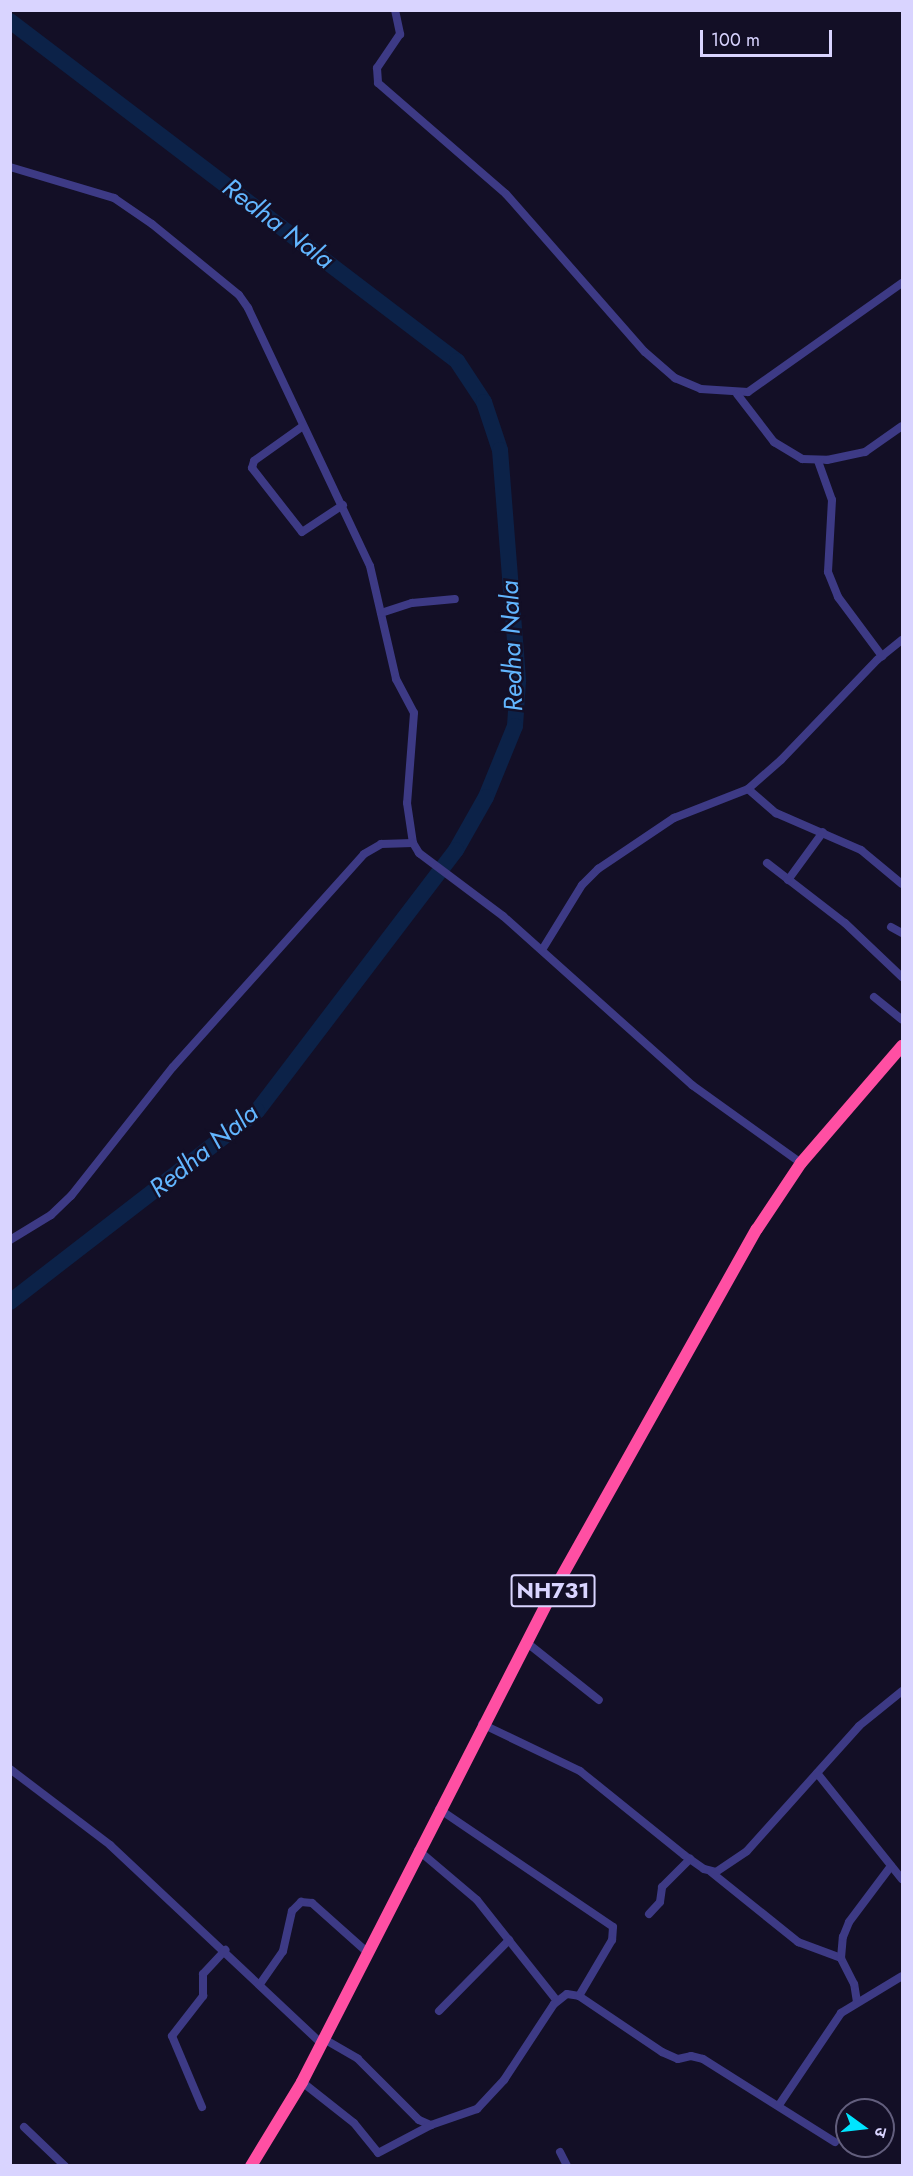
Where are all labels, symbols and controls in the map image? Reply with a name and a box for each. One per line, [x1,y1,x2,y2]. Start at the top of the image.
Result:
scale bar [703,18,835,56]
text: 100 m [711,27,760,53]
water label: Redha Nala [216,172,340,276]
water label: Redha Nala [494,580,530,712]
water label: Redha Nala [143,1098,265,1204]
road number: NH731 [510,1572,596,1610]
north arrow [835,2098,895,2158]
text: उ [869,2125,893,2140]

